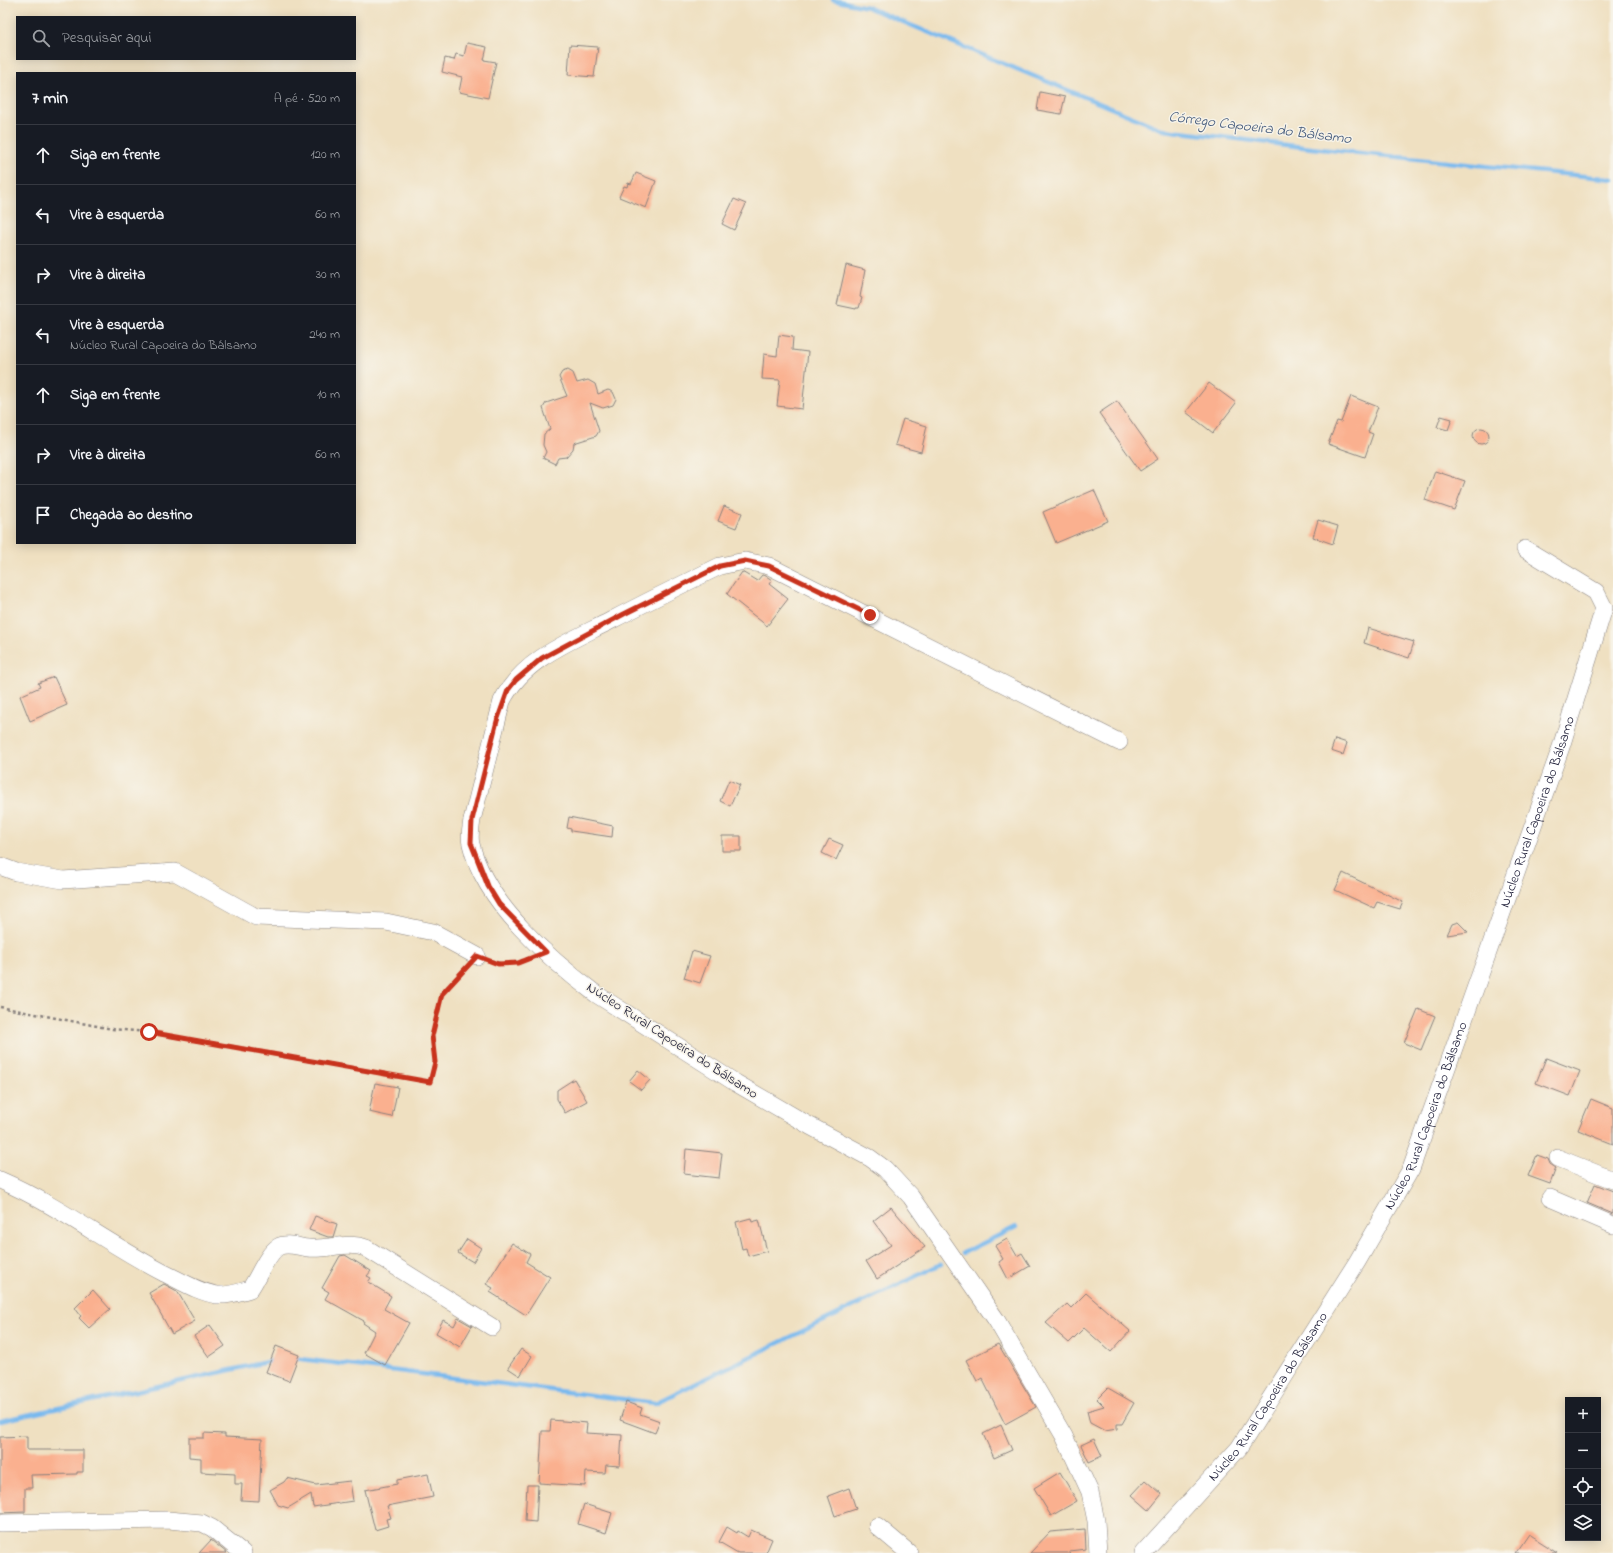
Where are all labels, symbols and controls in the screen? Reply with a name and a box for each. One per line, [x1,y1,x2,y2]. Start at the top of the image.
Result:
search box [16,16,356,60]
icon: search [30,27,52,49]
text: Pesquisar aqui [62,27,151,49]
text: 7 min [32,86,68,111]
text: A pé · 520 m [274,89,340,108]
water label: Córrego Capoeira do Bálsamo [1167,106,1354,151]
icon: ahead [32,144,54,166]
text: Siga em frente [70,144,160,166]
text: 120 m [310,145,340,164]
icon: left [32,204,54,226]
text: Vire à esquerda [70,204,164,226]
text: 60 m [315,205,340,224]
icon: right [32,264,54,286]
text: Vire à direita [70,264,145,286]
text: 30 m [316,265,340,284]
text: Vire à esquerda [70,314,164,336]
icon: left [32,324,54,346]
text: 240 m [309,325,340,344]
text: Núcleo Rural Capoeira do Bálsamo [70,336,257,355]
icon: ahead [32,384,54,406]
text: Siga em frente [70,384,160,406]
text: 10 m [317,385,340,404]
icon: right [32,444,54,466]
text: Vire à direita [70,444,145,466]
text: 60 m [315,445,340,464]
icon: arrive [32,504,54,526]
text: Chegada ao destino [70,504,193,526]
route end [861,606,879,624]
street label: Núcleo Rural Capoeira do Bálsamo [1494,714,1580,910]
street label: Núcleo Rural Capoeira do Bálsamo [582,977,762,1105]
street label: Núcleo Rural Capoeira do Bálsamo [1379,1019,1473,1214]
route start [140,1023,158,1041]
street label: Núcleo Rural Capoeira do Bálsamo [1203,1308,1333,1486]
map controls [1565,1397,1601,1541]
button: + [1565,1397,1601,1433]
button: − [1565,1433,1601,1469]
button: locate [1565,1469,1601,1505]
button: layers [1565,1505,1601,1541]

